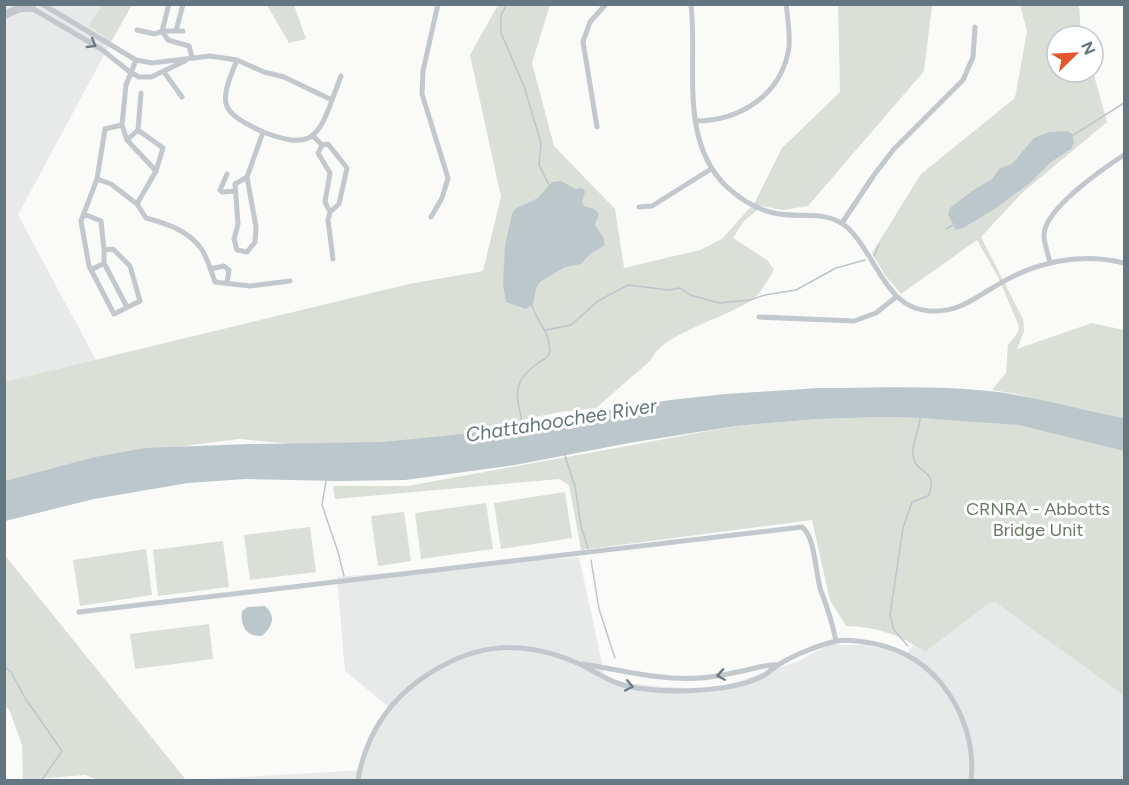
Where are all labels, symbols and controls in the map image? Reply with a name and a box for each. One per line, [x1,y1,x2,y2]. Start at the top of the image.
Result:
north arrow [1045,24,1105,84]
one-way arrow [86,37,96,49]
text: N [1077,39,1099,58]
water label: Chattahoochee River [464,393,659,447]
park label: CRNRA - Abbotts Bridge Unit [966,498,1110,541]
one-way arrow [716,668,726,680]
one-way arrow [624,679,634,692]

